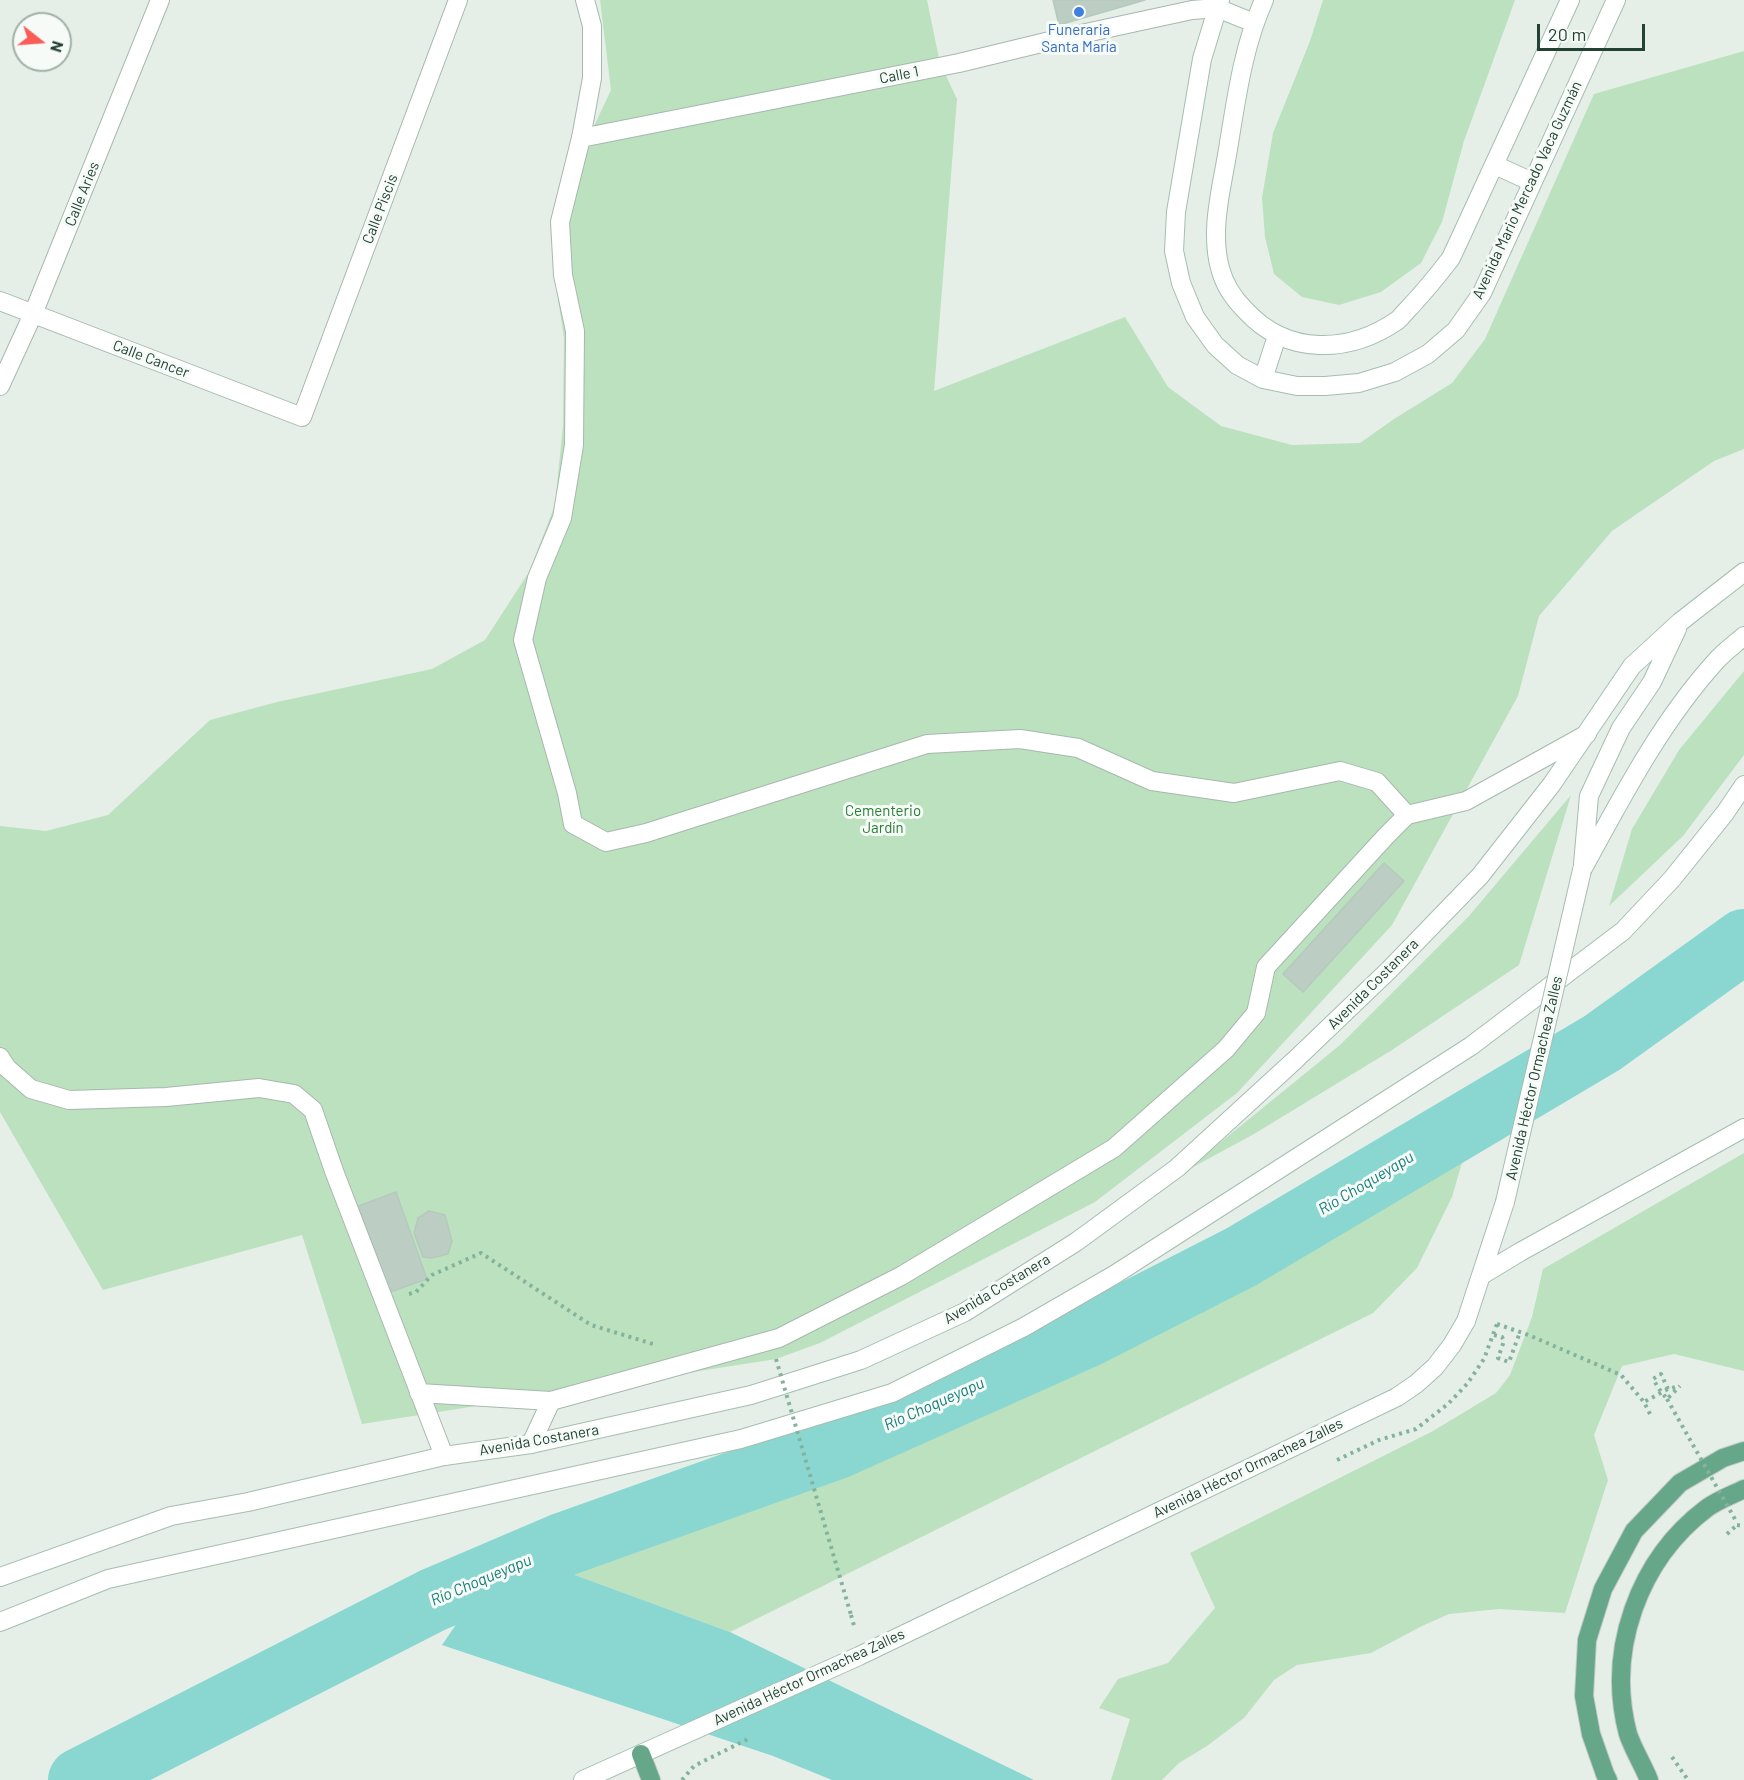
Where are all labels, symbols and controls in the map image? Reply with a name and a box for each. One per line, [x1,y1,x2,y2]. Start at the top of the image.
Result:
marker: Funeraria Santa María [1072,5,1086,19]
north arrow [12,12,72,72]
scale bar [1540,12,1648,50]
place label: Funeraria Santa María [1041,21,1117,56]
text: 20 m [1548,23,1586,45]
text: N [47,39,68,55]
street label: Calle 1 [878,62,920,88]
street label: Avenida Mario Mercado Vaca Guzmán [1468,78,1586,302]
street label: Calle Aries [61,159,103,229]
street label: Calle Piscis [358,172,402,246]
street label: Calle Cancer [110,336,192,382]
park label: Cementerio Jardín [845,802,921,837]
street label: Avenida Costanera [1324,935,1422,1033]
street label: Avenida Héctor Ormachea Zalles [1502,974,1566,1182]
water label: Río Choqueyapu [1315,1147,1417,1219]
street label: Avenida Costanera [941,1250,1053,1328]
water label: Río Choqueyapu [881,1373,987,1435]
street label: Avenida Héctor Ormachea Zalles [1150,1414,1346,1522]
street label: Avenida Costanera [478,1421,600,1459]
water label: Río Choqueyapu [428,1550,534,1610]
street label: Avenida Héctor Ormachea Zalles [711,1625,907,1729]

